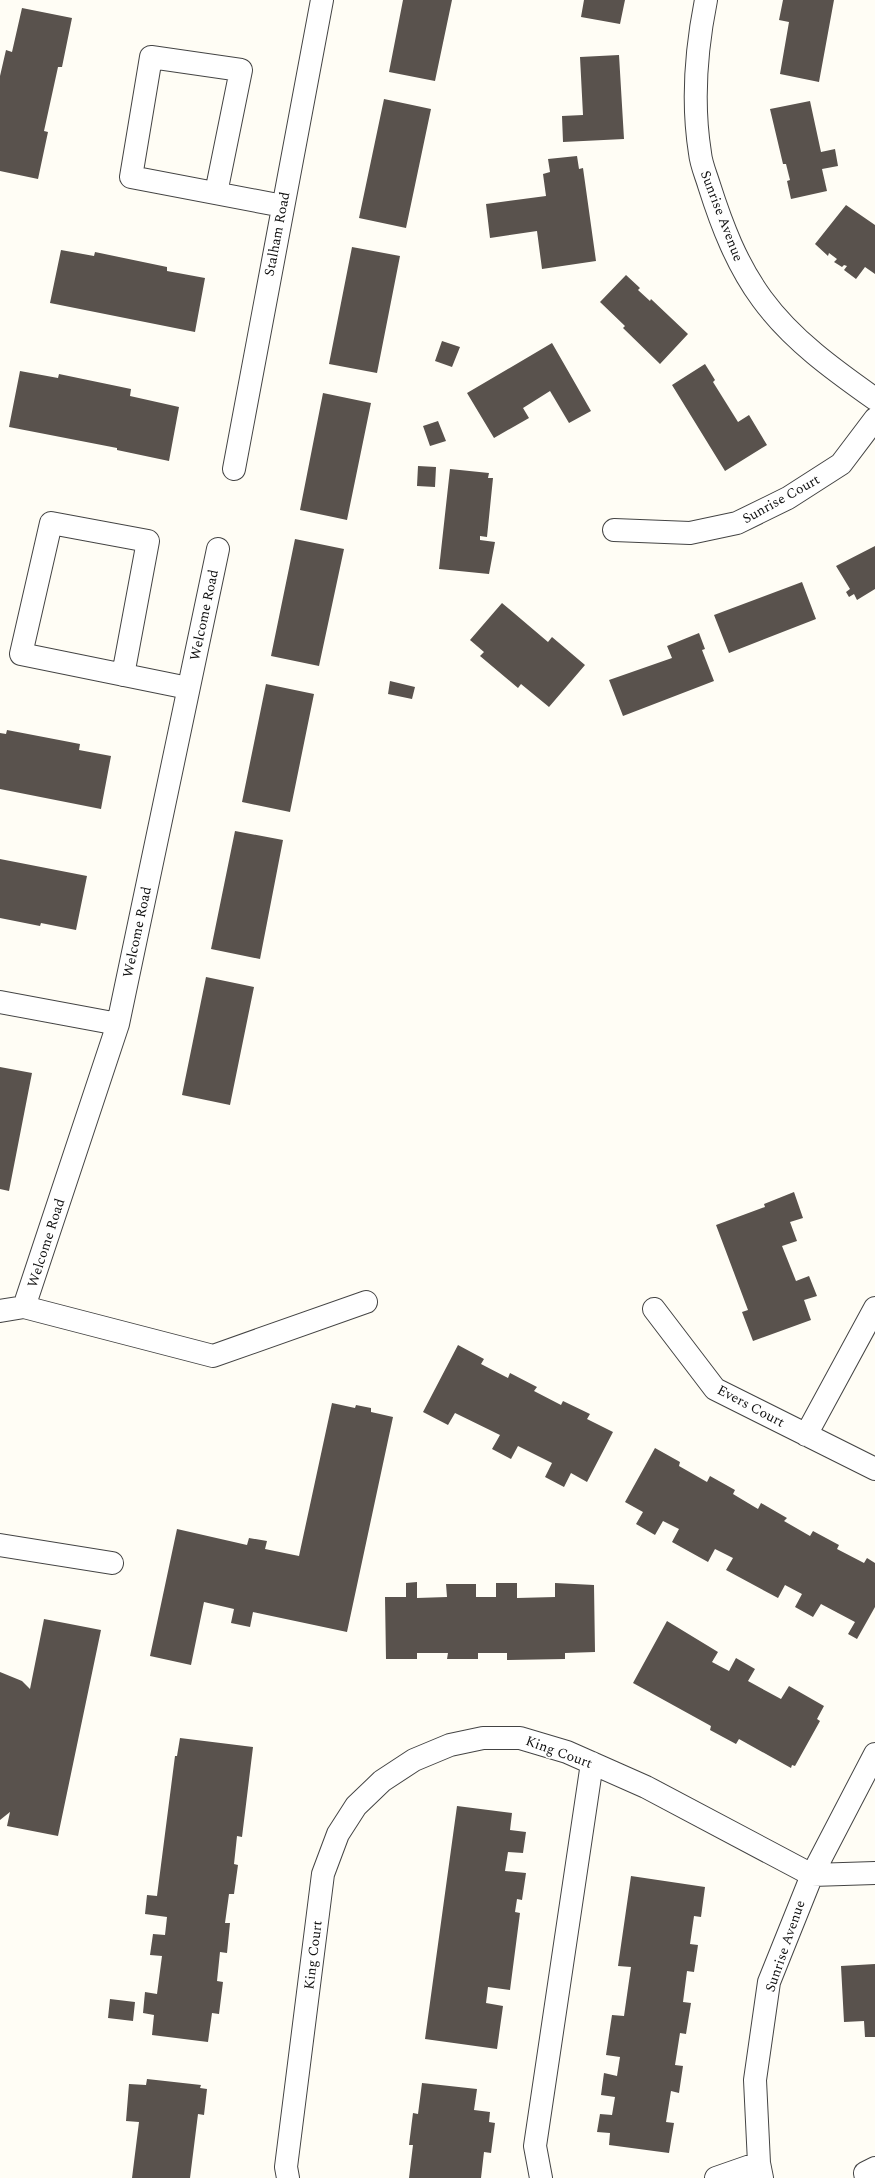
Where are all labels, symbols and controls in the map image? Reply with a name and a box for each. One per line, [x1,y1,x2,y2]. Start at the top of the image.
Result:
street label: Sunrise Avenue [695,167,749,265]
street label: Stalham Road [259,190,295,278]
street label: Sunrise Court [738,469,824,529]
street label: Welcome Road [184,567,224,662]
street label: Welcome Road [117,884,157,979]
street label: Welcome Road [22,1196,70,1290]
street label: Evers Court [713,1379,789,1433]
street label: King Court [523,1730,595,1774]
street label: Sunrise Avenue [759,1897,811,1995]
street label: King Court [298,1919,328,1991]

